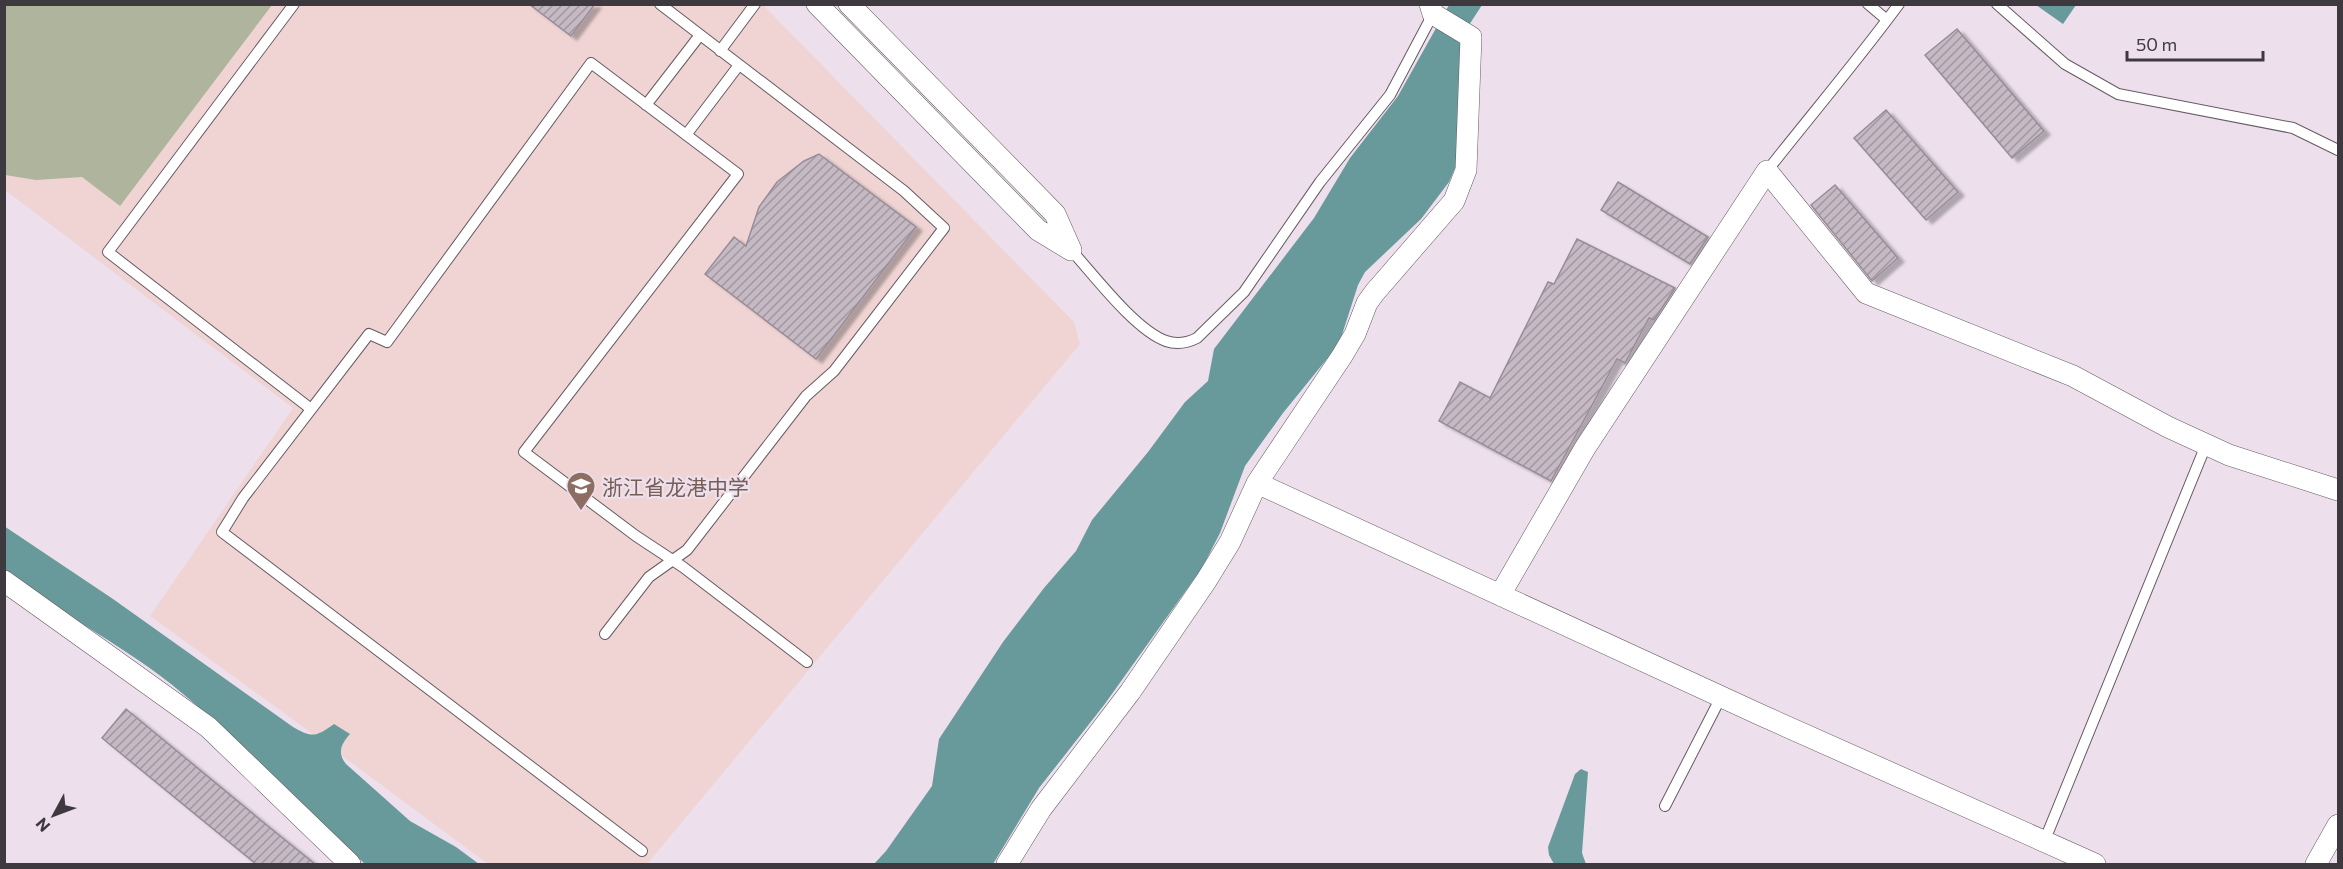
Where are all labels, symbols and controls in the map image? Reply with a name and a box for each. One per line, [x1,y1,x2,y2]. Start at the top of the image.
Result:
scale bar [2127,24,2264,62]
text: 50 m [2136,33,2177,55]
school or university icon: 浙江省龙港中学 [565,470,597,512]
place label: 浙江省龙港中学 [602,474,749,499]
north arrow [24,785,84,845]
text: N [31,814,53,836]

